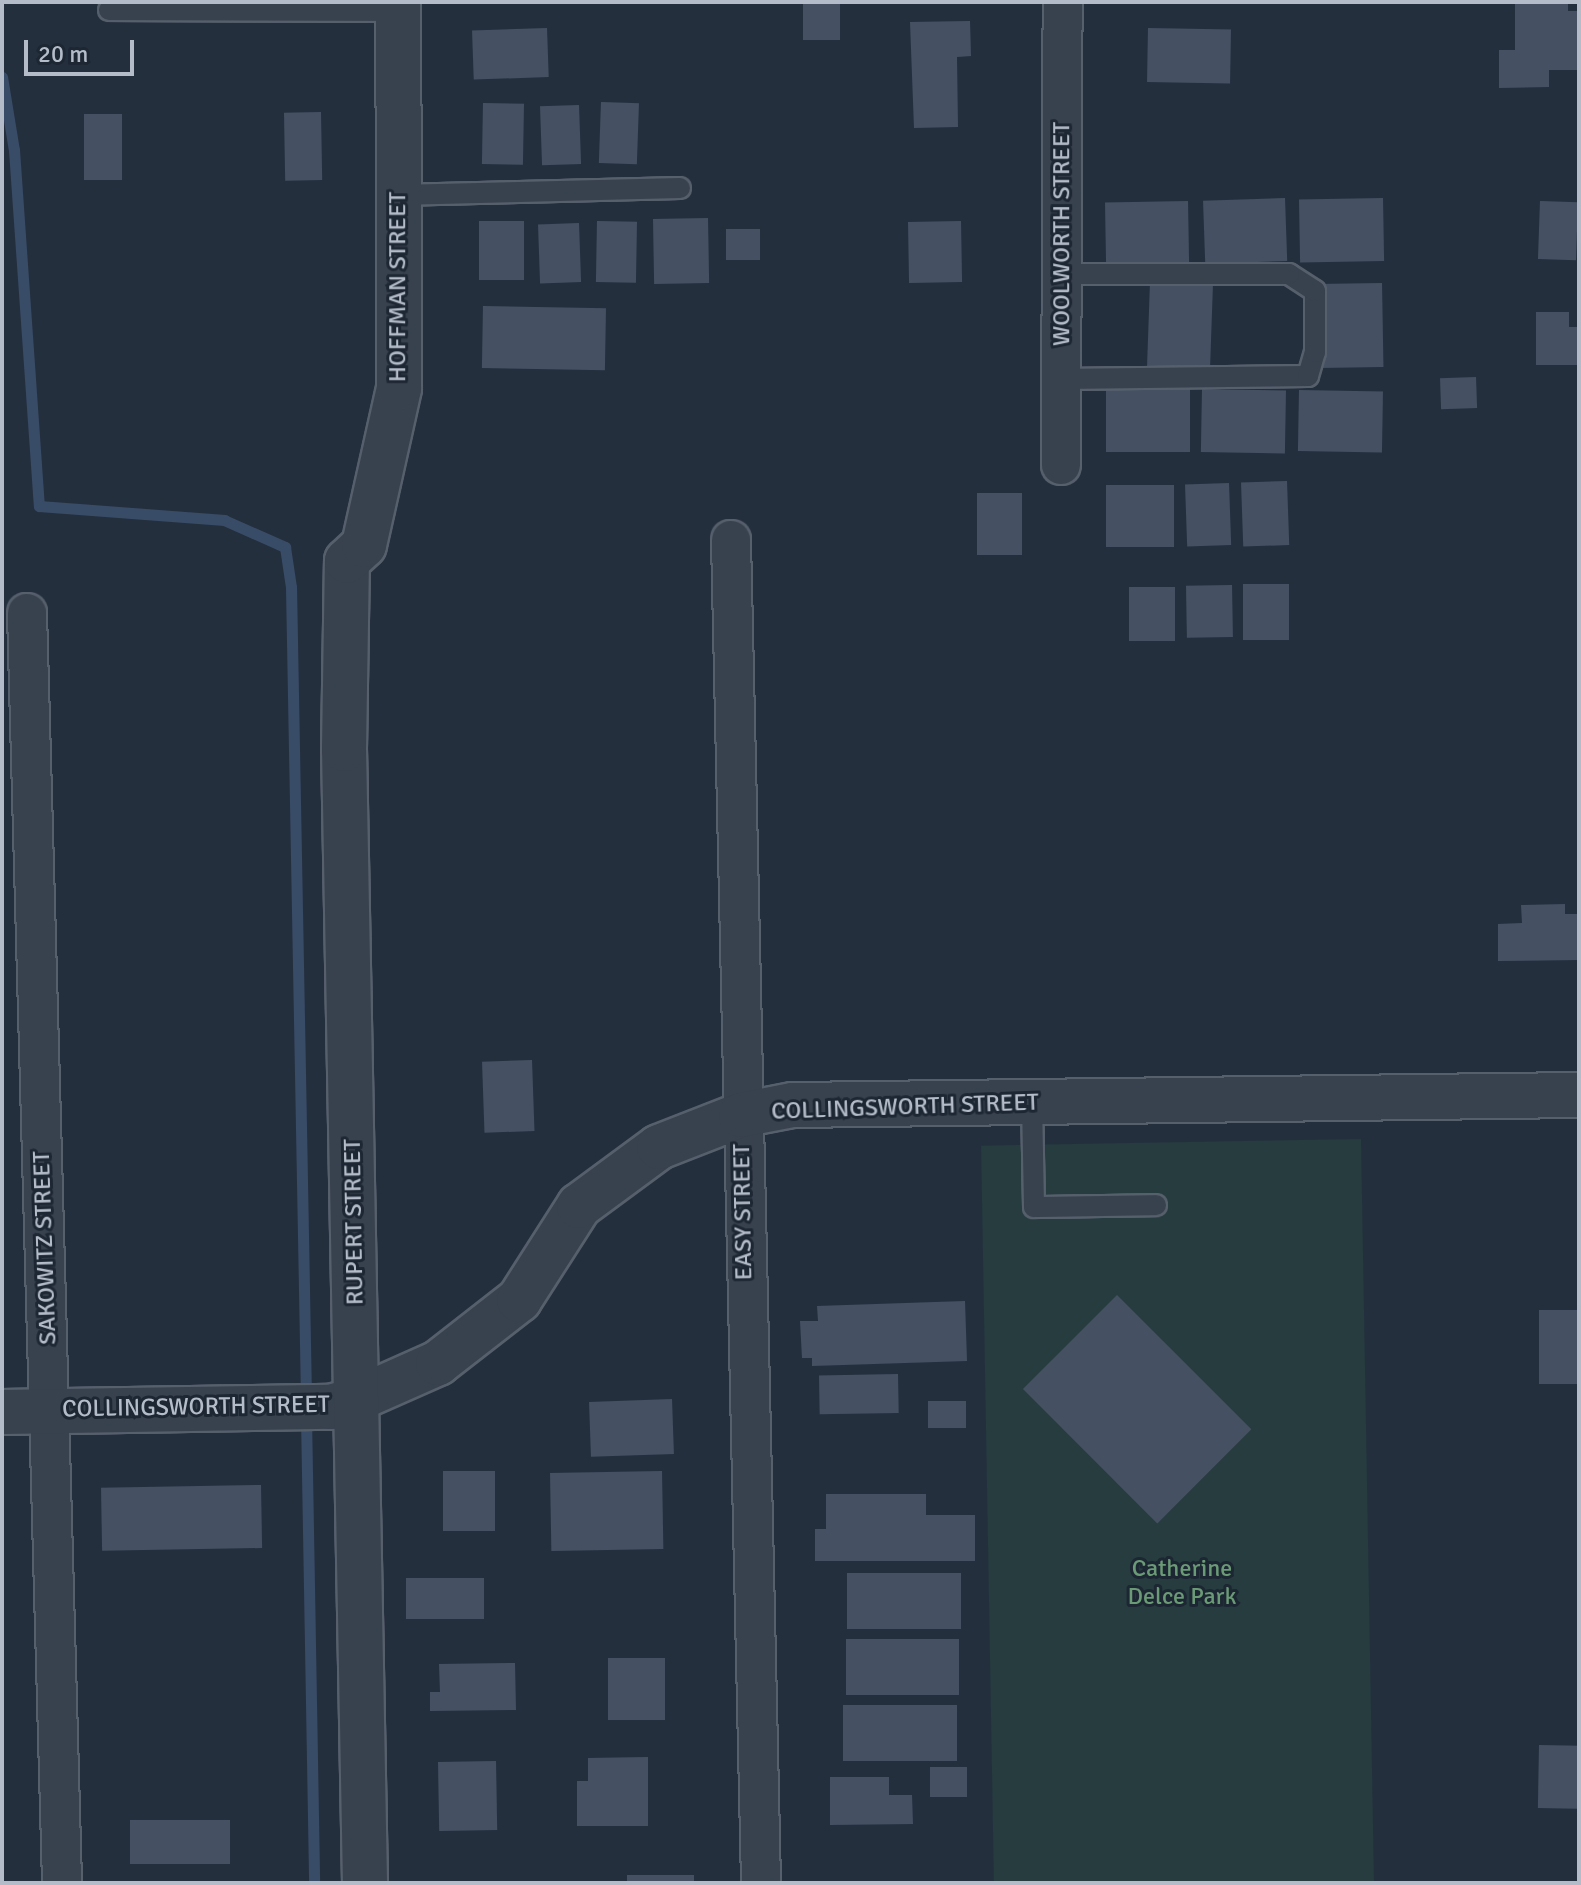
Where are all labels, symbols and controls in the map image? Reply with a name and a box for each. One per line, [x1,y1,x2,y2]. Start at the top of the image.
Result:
scale bar [28,24,138,74]
text: 20 m [38,39,88,69]
street label: WOOLWORTH STREET [1048,122,1076,346]
street label: HOFFMAN STREET [384,192,412,382]
street label: COLLINGSWORTH STREET [771,1088,1039,1126]
street label: RUPERT STREET [338,1139,370,1305]
street label: EASY STREET [727,1143,759,1281]
street label: SAKOWITZ STREET [27,1151,63,1345]
street label: COLLINGSWORTH STREET [62,1390,330,1424]
park label: Catherine Delce Park [1128,1555,1236,1611]

